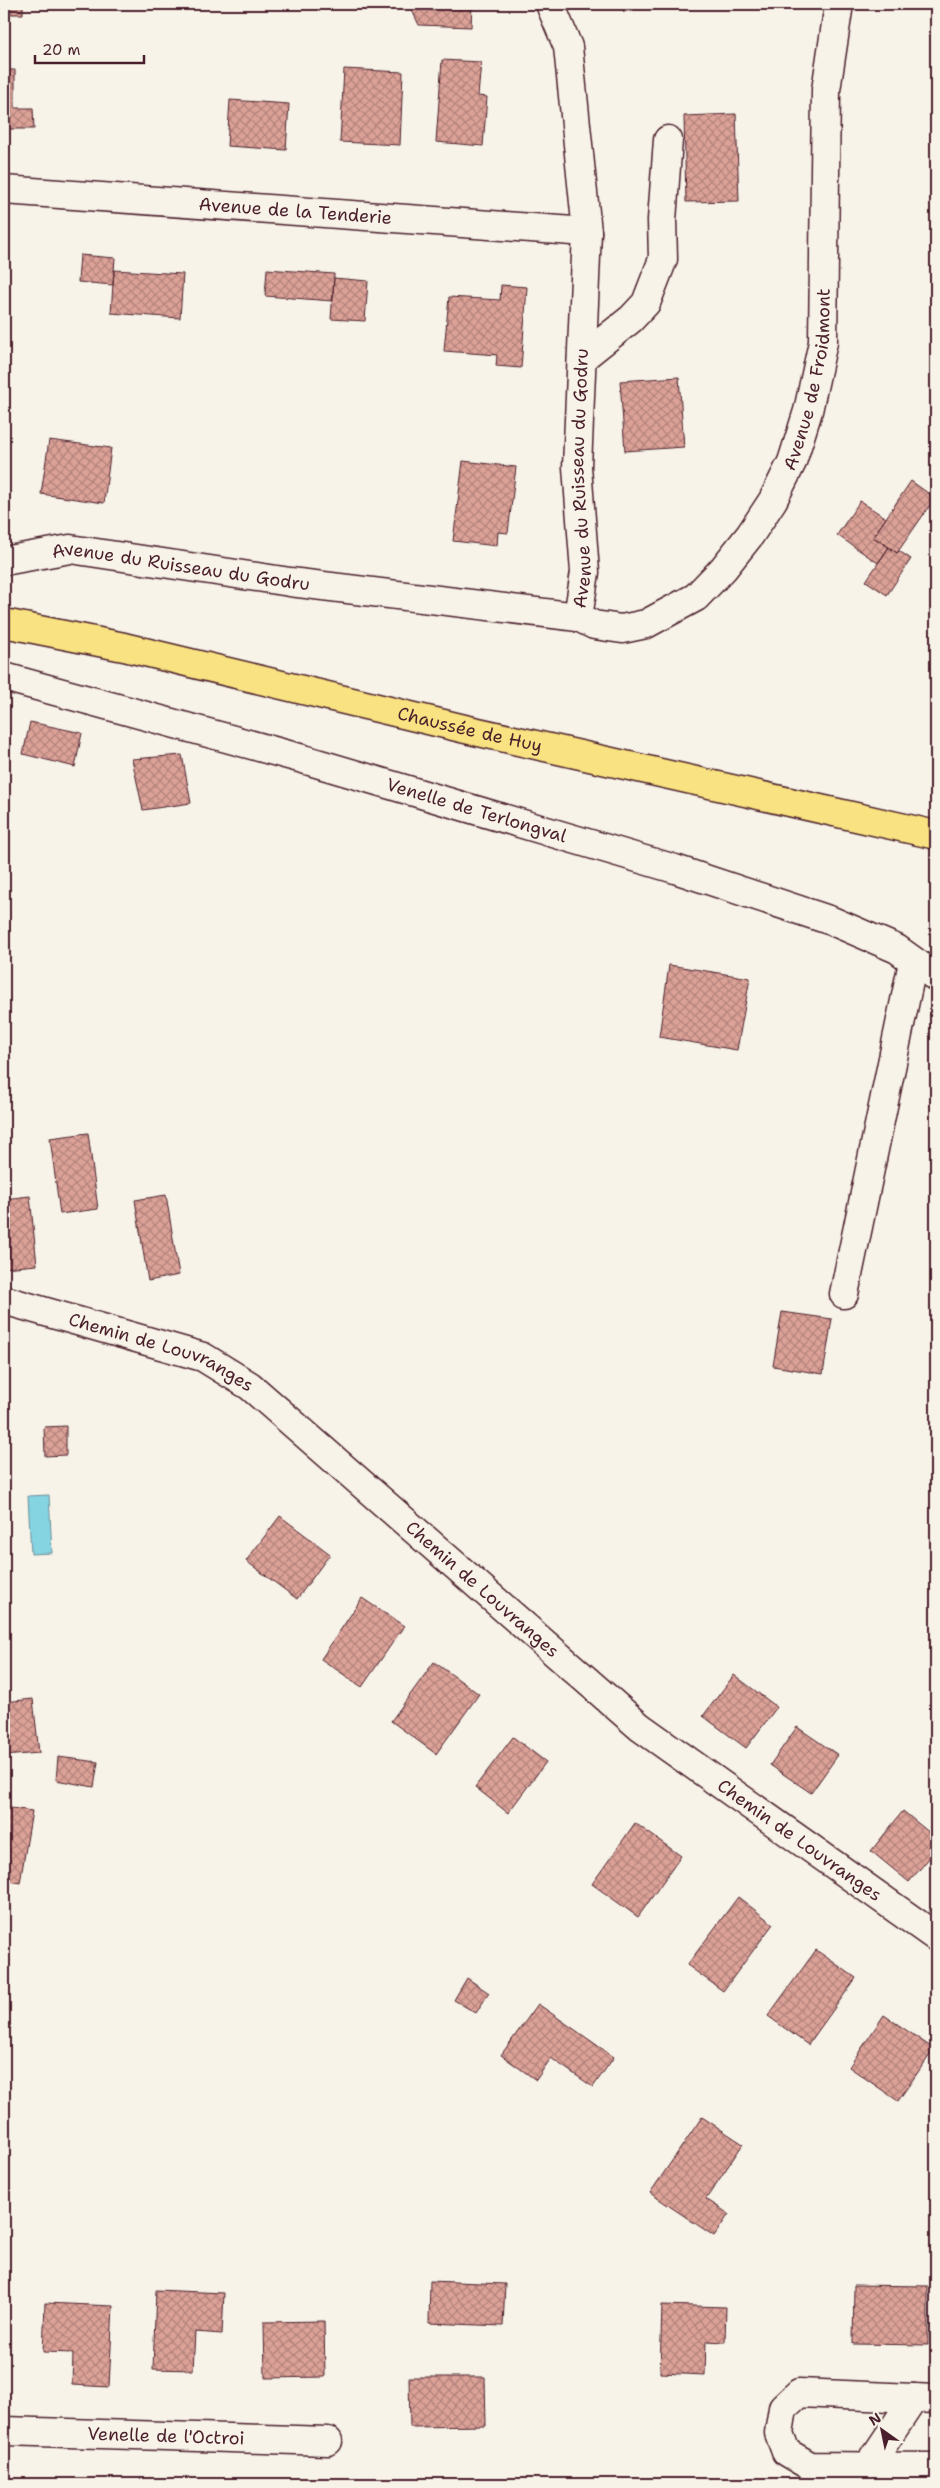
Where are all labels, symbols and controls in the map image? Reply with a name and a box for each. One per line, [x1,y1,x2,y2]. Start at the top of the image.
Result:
scale bar [35,32,144,64]
text: 20 m [42,40,81,60]
street label: Avenue de la Tenderie [198,192,393,230]
street label: Avenue de Froidmont [778,288,836,475]
street label: Avenue du Ruisseau du Godru [565,348,597,610]
street label: Avenue du Ruisseau du Godru [50,536,311,596]
street label: Chaussée de Huy [395,701,545,758]
street label: Venelle de Terlongval [384,772,570,848]
street label: Chemin de Louvranges [66,1307,258,1397]
street label: Chemin de Louvranges [401,1516,564,1663]
street label: Chemin de Louvranges [713,1774,887,1907]
north arrow [858,2406,908,2456]
text: N [865,2409,884,2430]
street label: Venelle de l'Octroi [87,2422,245,2450]

